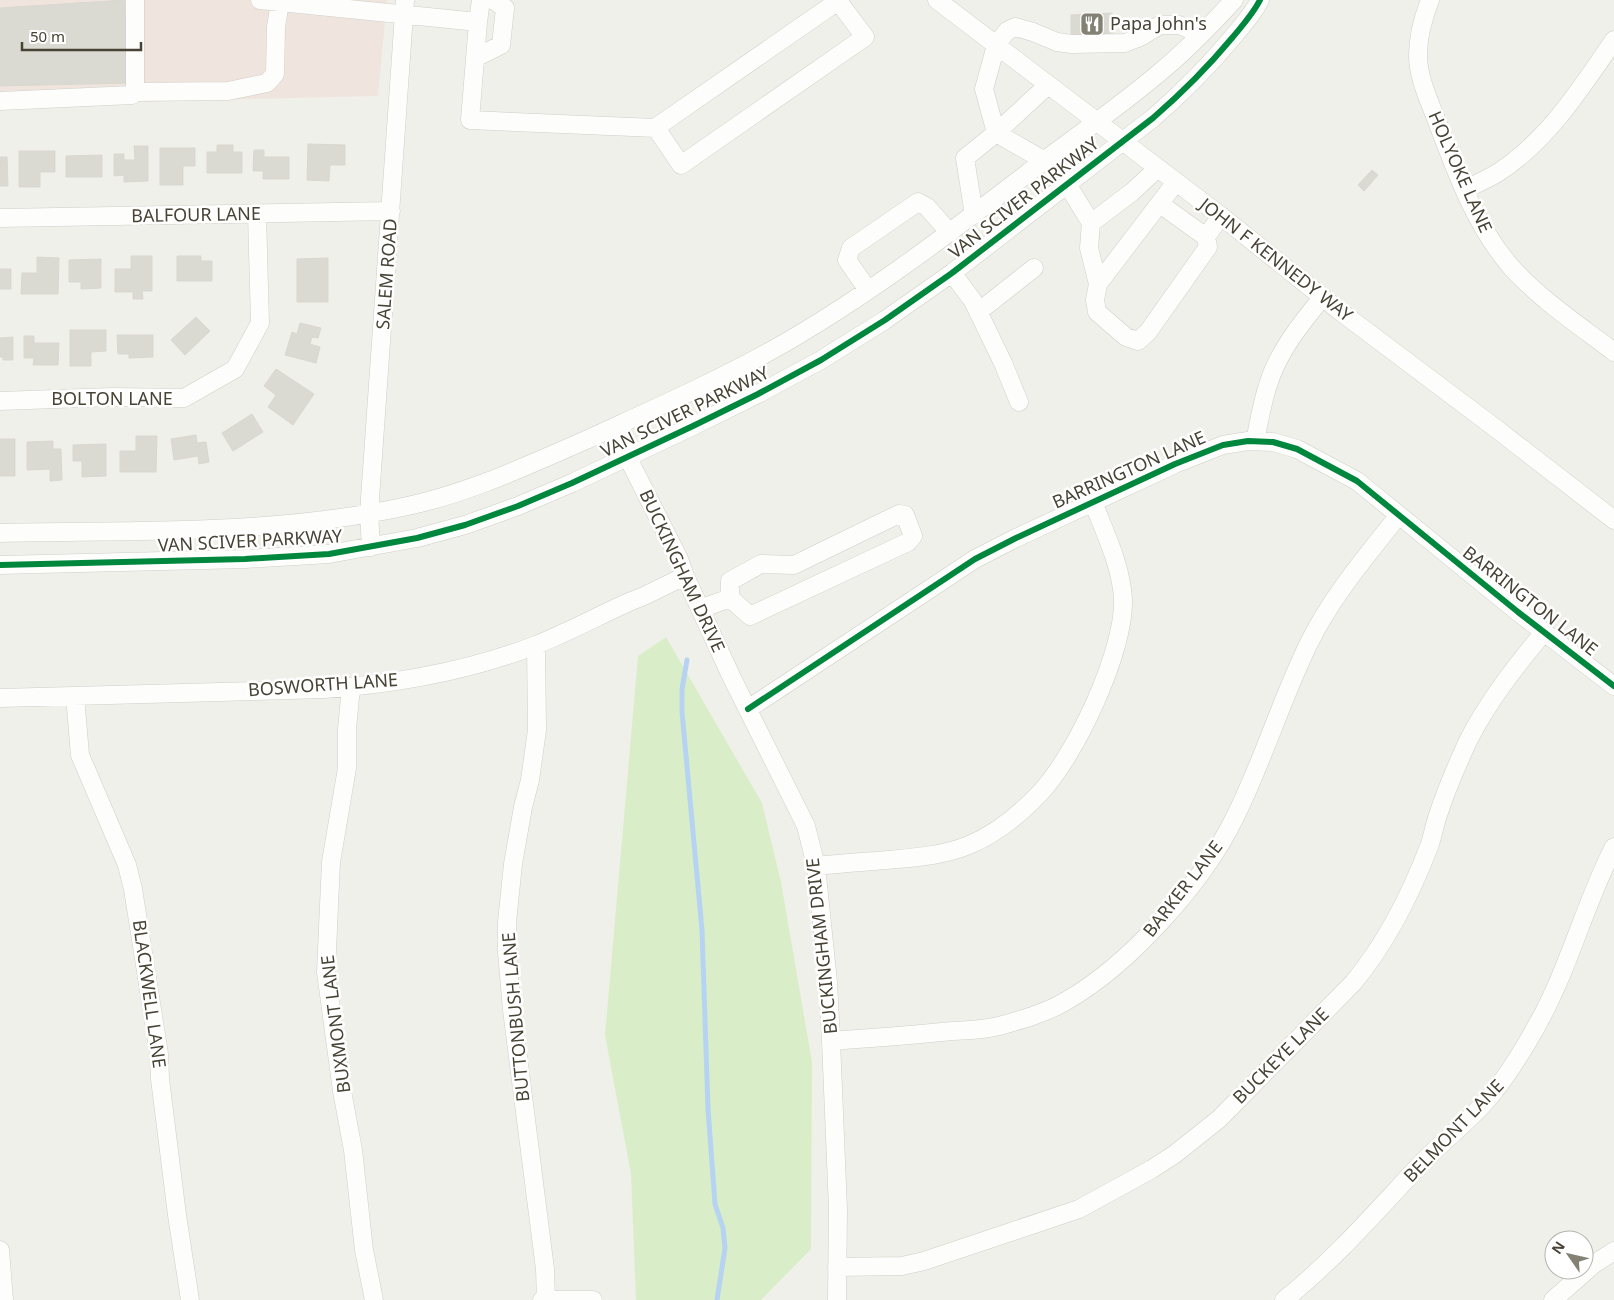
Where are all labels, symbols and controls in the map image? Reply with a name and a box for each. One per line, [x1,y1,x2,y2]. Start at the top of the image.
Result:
restaurant icon: Papa John's [1079,11,1105,37]
place label: Papa John's [1110,11,1207,35]
scale bar [22,20,141,52]
text: 50 m [30,26,65,46]
street label: HOLYOKE LANE [1423,107,1498,236]
street label: VAN SCIVER PARKWAY [943,130,1104,263]
street label: JOHN F KENNEDY WAY [1194,191,1359,327]
street label: BALFOUR LANE [131,201,261,227]
street label: SALEM ROAD [370,218,402,330]
street label: VAN SCIVER PARKWAY [596,360,773,462]
street label: BOLTON LANE [51,386,173,410]
street label: BARRINGTON LANE [1048,425,1209,514]
street label: BUCKINGHAM DRIVE [635,485,731,656]
street label: VAN SCIVER PARKWAY [157,523,343,557]
street label: BARRINGTON LANE [1458,540,1603,661]
street label: BOSWORTH LANE [247,667,399,701]
street label: BARKER LANE [1137,835,1227,941]
street label: BUCKINGHAM DRIVE [800,857,842,1036]
street label: BLACKWELL LANE [128,918,172,1070]
street label: BUTTONBUSH LANE [496,931,534,1103]
street label: BUXMONT LANE [315,954,355,1094]
street label: BUCKEYE LANE [1227,1002,1334,1109]
street label: BELMONT LANE [1398,1074,1509,1187]
north arrow [1544,1230,1594,1280]
text: N [1547,1237,1569,1257]

